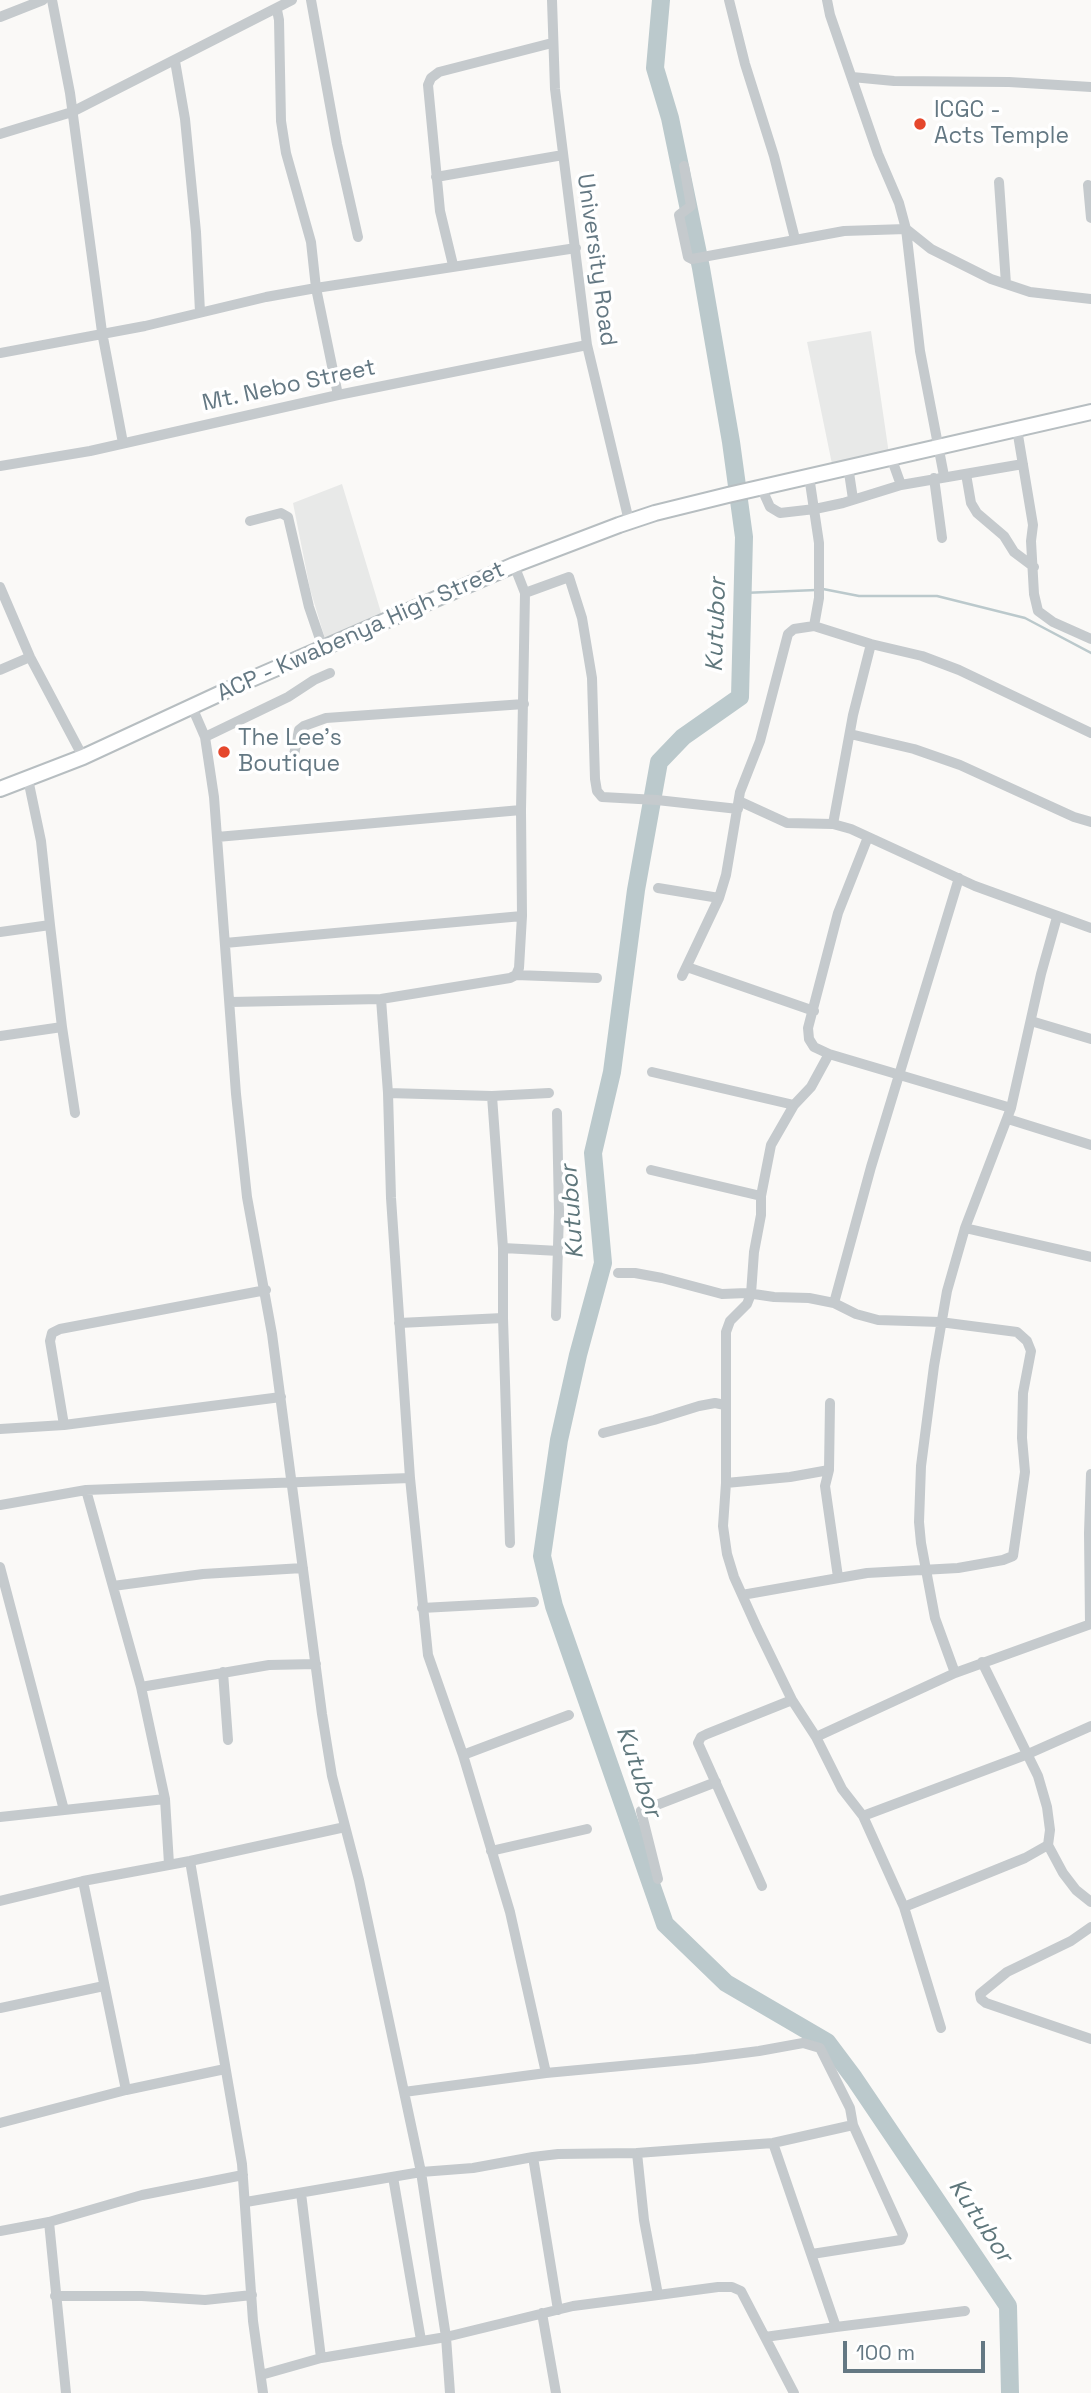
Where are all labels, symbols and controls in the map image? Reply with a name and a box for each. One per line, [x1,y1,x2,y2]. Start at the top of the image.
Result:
place label: ICGC - Acts Temple [934,97,1069,151]
marker: ICGC - Acts Temple [912,116,928,132]
street label: University Road [570,172,622,348]
street label: Mt. Nebo Street [200,354,378,418]
street label: ACP - Kwabenya High Street [213,556,509,708]
water label: Kutubor [701,577,733,673]
place label: The Lee's Boutique [238,725,342,779]
marker: The Lee's Boutique [216,744,232,760]
water label: Kutubor [555,1164,591,1260]
water label: Kutubor [609,1723,667,1821]
water label: Kutubor [942,2174,1018,2268]
scale bar [846,2326,988,2370]
text: 100 m [856,2339,915,2366]

